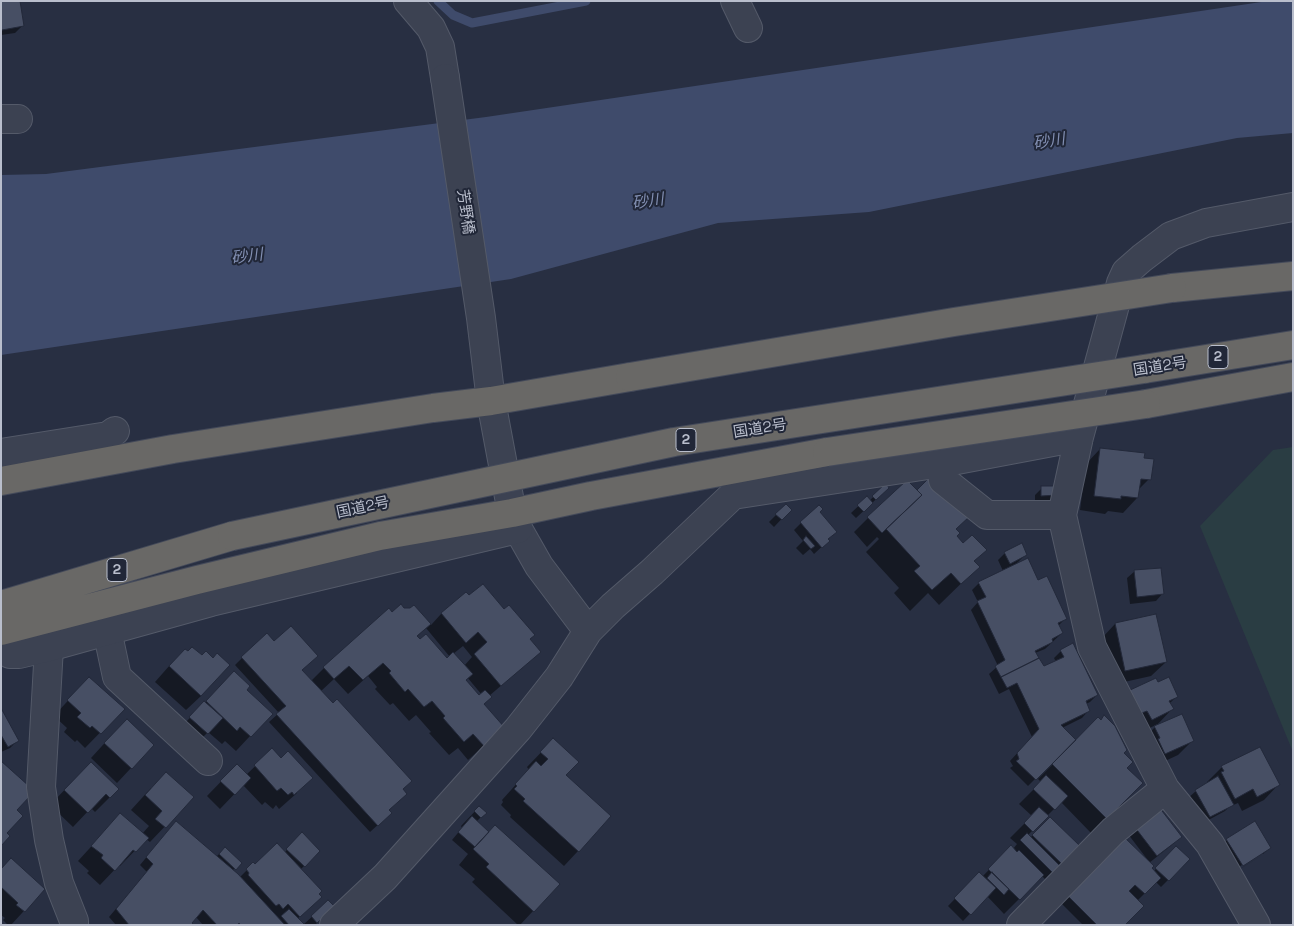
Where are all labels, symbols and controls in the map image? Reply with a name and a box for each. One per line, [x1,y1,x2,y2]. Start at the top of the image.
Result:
water label: 砂川 [1032,130,1066,154]
street label: 芳野橋 [453,188,477,236]
water label: 砂川 [631,190,665,214]
water label: 砂川 [230,246,264,268]
road number: 2 [1208,346,1228,368]
street label: 国道2号 [1132,354,1188,380]
street label: 国道2号 [732,416,788,442]
road number: 2 [676,428,696,452]
street label: 国道2号 [335,494,391,522]
road number: 2 [107,558,127,582]

